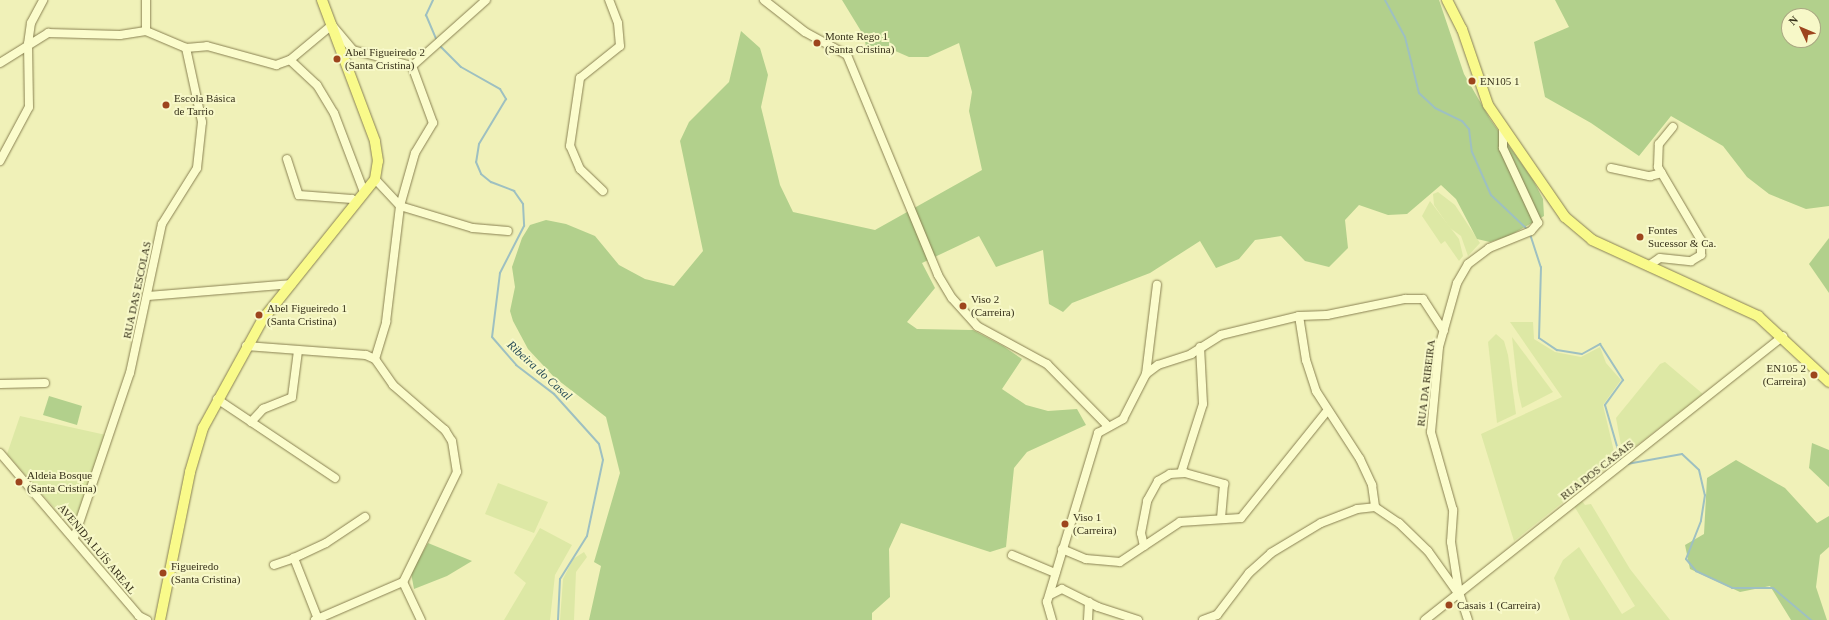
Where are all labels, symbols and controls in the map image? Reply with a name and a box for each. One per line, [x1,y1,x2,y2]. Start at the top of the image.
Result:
north arrow [1781,8,1821,48]
text: N [1786,13,1800,27]
place label: Monte Rego 1 (Santa Cristina) [825,30,894,56]
marker: Monte Rego 1 (Santa Cristina) [812,38,822,48]
place label: Abel Figueiredo 2 (Santa Cristina) [345,46,425,72]
marker: Abel Figueiredo 2 (Santa Cristina) [332,54,342,64]
place label: EN105 1 [1480,74,1519,88]
marker: EN105 1 [1467,76,1477,86]
place label: Escola Básica de Tarrio [174,92,235,118]
marker: Escola Básica de Tarrio [161,100,171,110]
place label: Fontes Sucessor & Ca. [1648,224,1716,250]
marker: Fontes Sucessor & Ca. [1635,232,1645,242]
street label: RUA DAS ESCOLAS [120,240,154,340]
place label: Viso 2 (Carreira) [971,293,1014,319]
marker: Viso 2 (Carreira) [958,301,968,311]
place label: Abel Figueiredo 1 (Santa Cristina) [267,302,347,328]
marker: Abel Figueiredo 1 (Santa Cristina) [254,310,264,320]
water label: Ribeira do Casal [504,338,574,404]
street label: RUA DA RIBEIRA [1414,338,1438,428]
place label: EN105 2 (Carreira) [1763,362,1806,388]
marker: EN105 2 (Carreira) [1809,370,1819,380]
street label: RUA DOS CASAIS [1558,437,1636,503]
place label: Aldeia Bosque (Santa Cristina) [27,469,96,495]
marker: Aldeia Bosque (Santa Cristina) [14,477,24,487]
street label: AVENIDA LUÍS AREAL [55,501,139,597]
place label: Viso 1 (Carreira) [1073,511,1116,537]
marker: Viso 1 (Carreira) [1060,519,1070,529]
place label: Figueiredo (Santa Cristina) [171,560,240,586]
marker: Figueiredo (Santa Cristina) [158,568,168,578]
place label: Casais 1 (Carreira) [1457,598,1540,612]
marker: Casais 1 (Carreira) [1444,600,1454,610]

